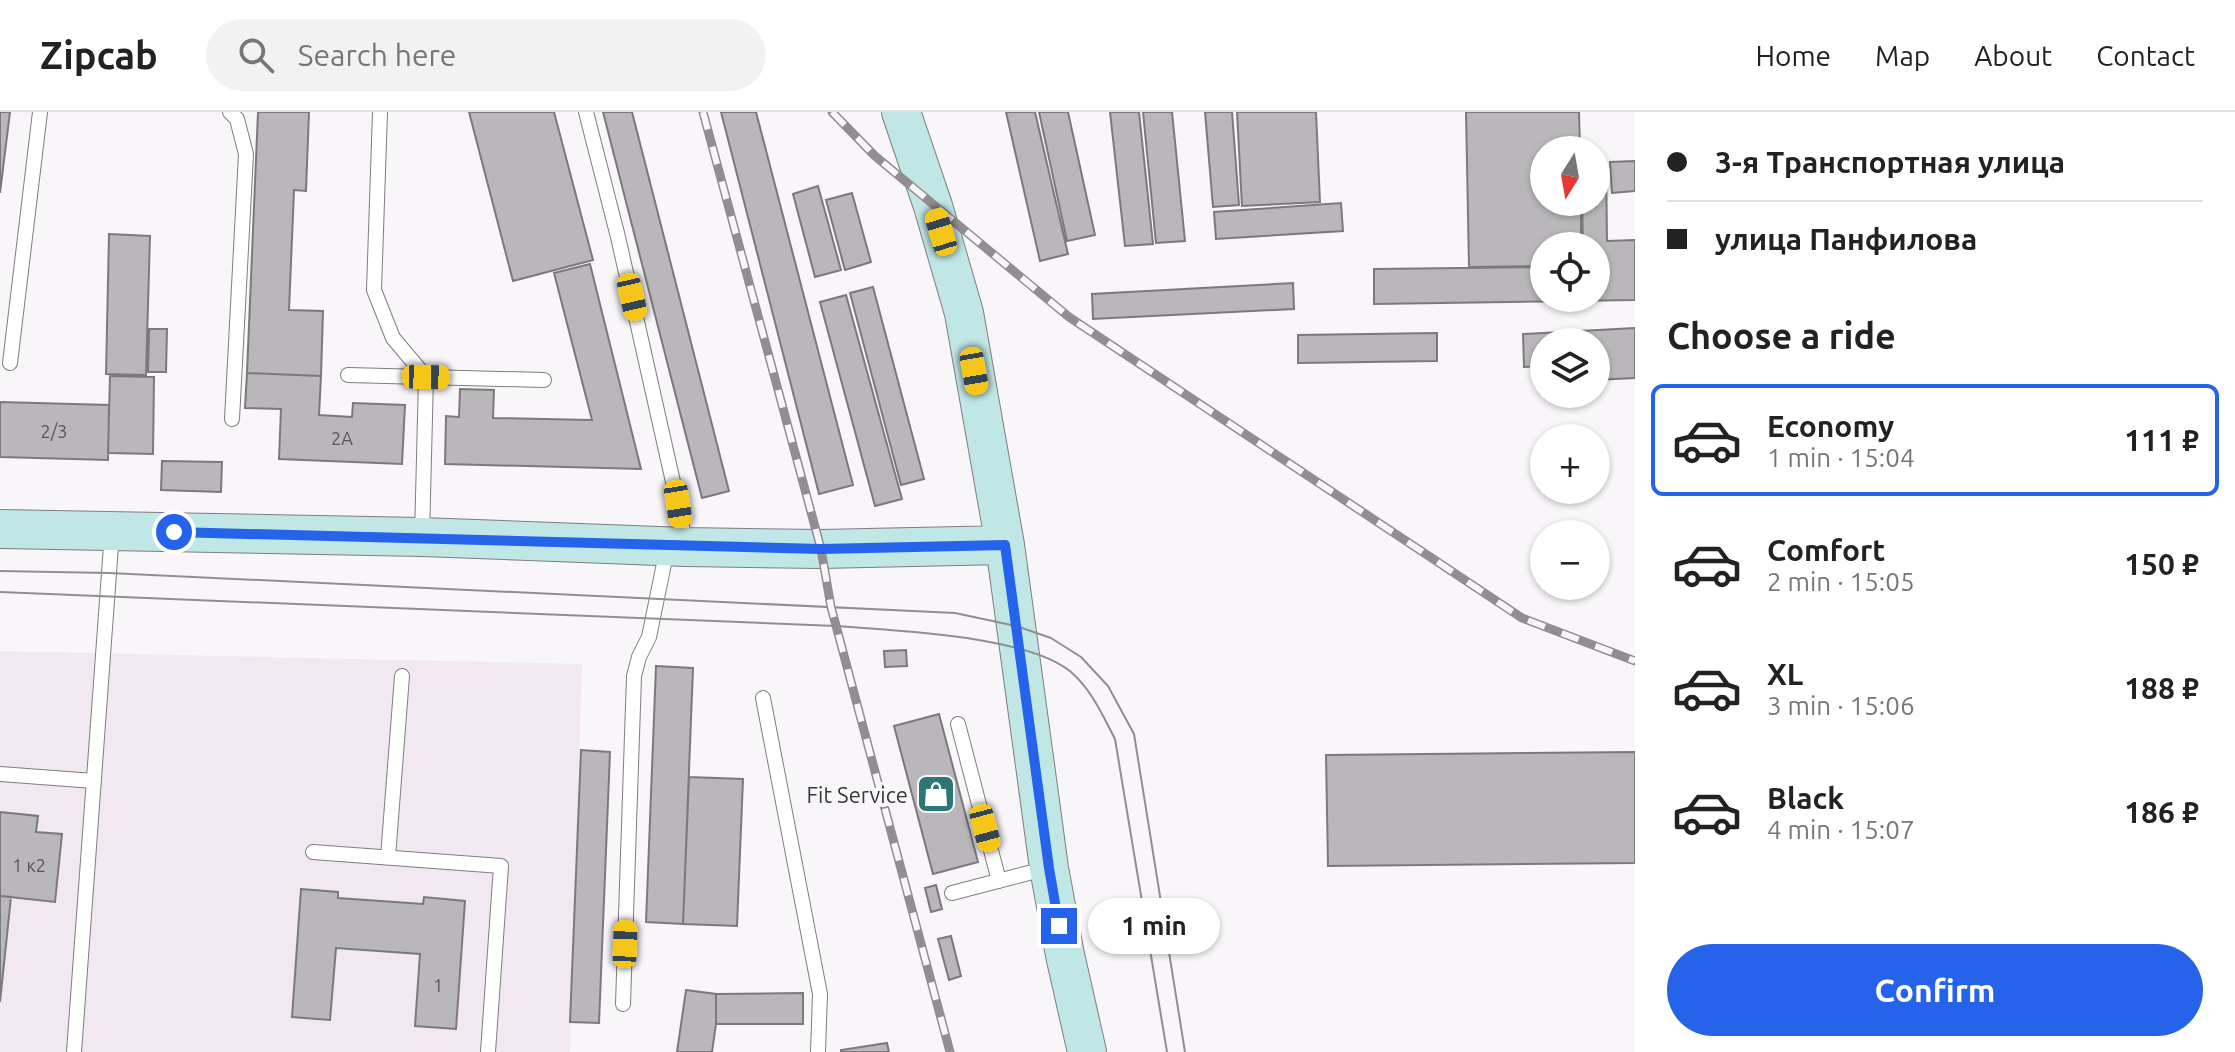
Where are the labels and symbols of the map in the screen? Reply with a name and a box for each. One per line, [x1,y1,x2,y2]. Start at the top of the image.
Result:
north arrow [1530,136,1610,216]
car [923,206,959,258]
car [615,271,649,323]
car [958,345,990,397]
car [402,365,450,389]
house number: 2/3 [41,421,67,441]
house number: 2А [331,428,353,448]
car [662,478,694,530]
route start [156,514,192,550]
shop icon: Fit Service [915,773,957,815]
place label: Fit Service [807,782,908,807]
car [967,802,1003,854]
house number: 1 к2 [12,855,46,875]
callout: 1 min [1087,898,1219,954]
route end [1041,908,1077,944]
car [612,920,638,968]
house number: 1 [433,975,443,995]

